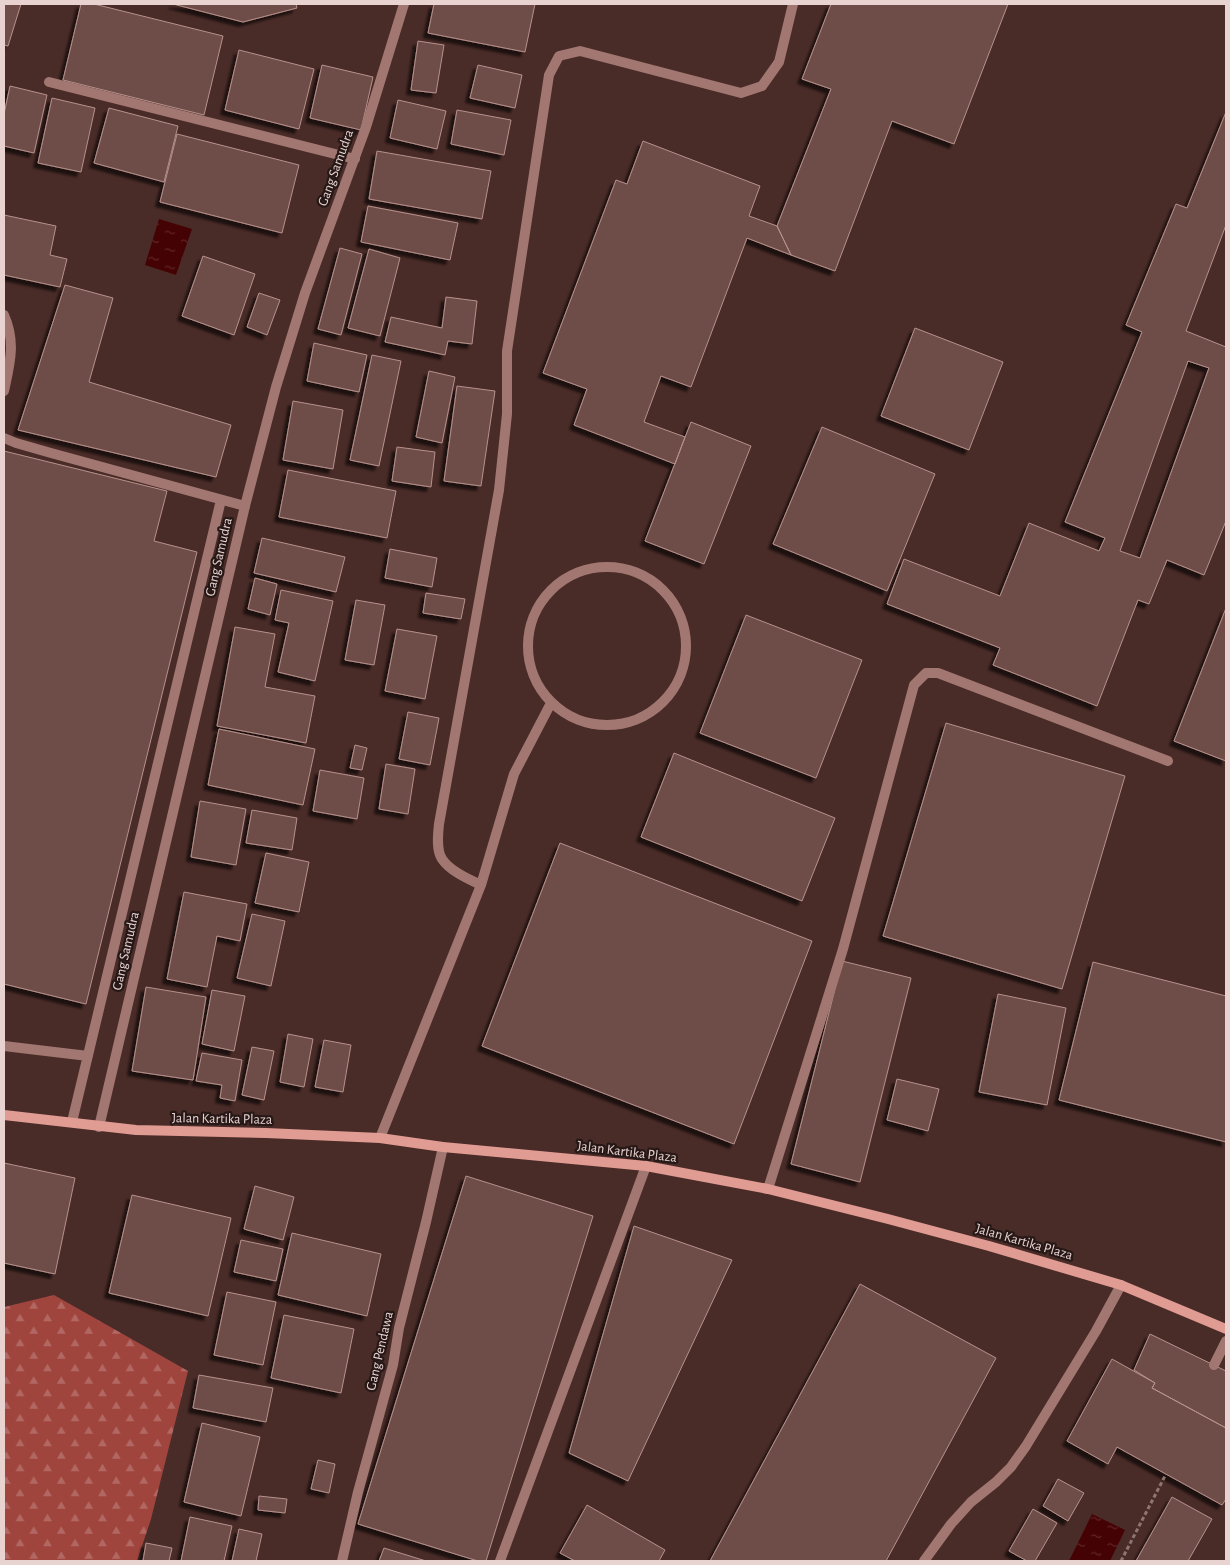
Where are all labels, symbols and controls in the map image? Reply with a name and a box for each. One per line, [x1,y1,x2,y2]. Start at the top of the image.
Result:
street label: Gang Samudra [316,128,356,208]
street label: Gang Samudra [203,516,235,598]
street label: Gang Samudra [110,910,142,992]
street label: Jalan Kartika Plaza [172,1111,273,1127]
street label: Jalan Kartika Plaza [576,1139,678,1165]
street label: Jalan Kartika Plaza [974,1221,1075,1263]
street label: Gang Pendawa [364,1310,396,1392]

